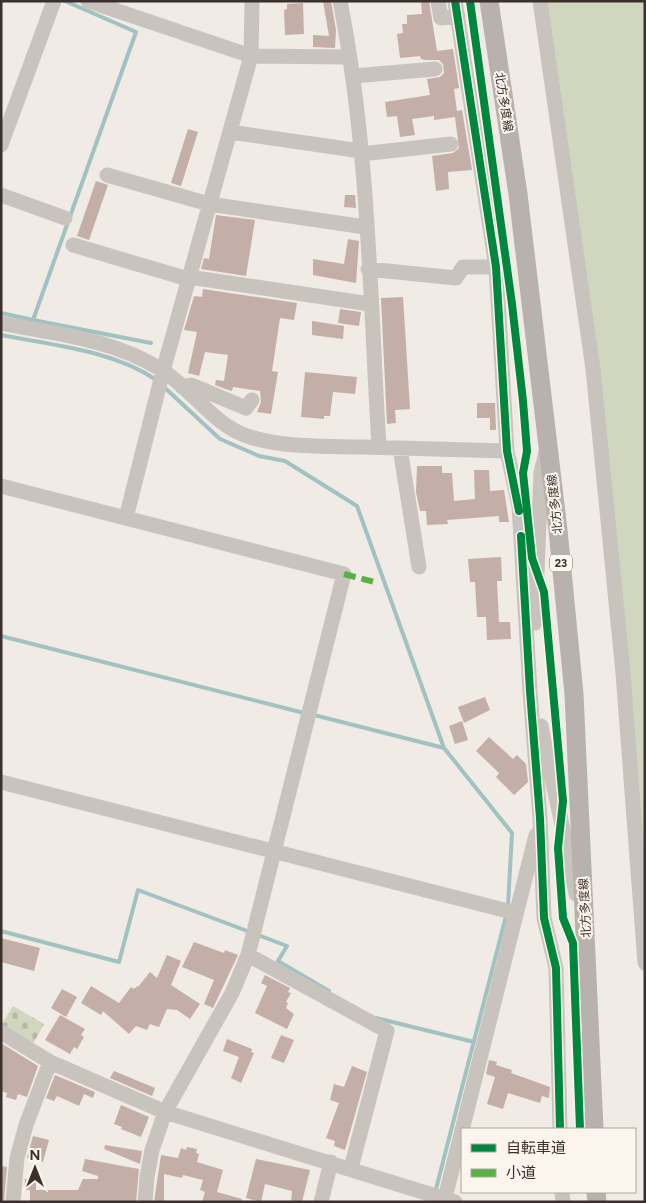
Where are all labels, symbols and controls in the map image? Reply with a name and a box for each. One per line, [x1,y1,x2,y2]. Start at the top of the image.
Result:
street label: 北方多度線 [492,71,516,133]
street label: 北方多度線 [545,473,565,535]
road number: 23 [550,554,572,572]
street label: 北方多度線 [576,878,594,938]
legend [461,1128,636,1193]
text: 自転車道 [506,1139,566,1157]
north arrow [10,1143,60,1193]
text: N [30,1147,40,1164]
text: 小道 [506,1164,536,1182]

